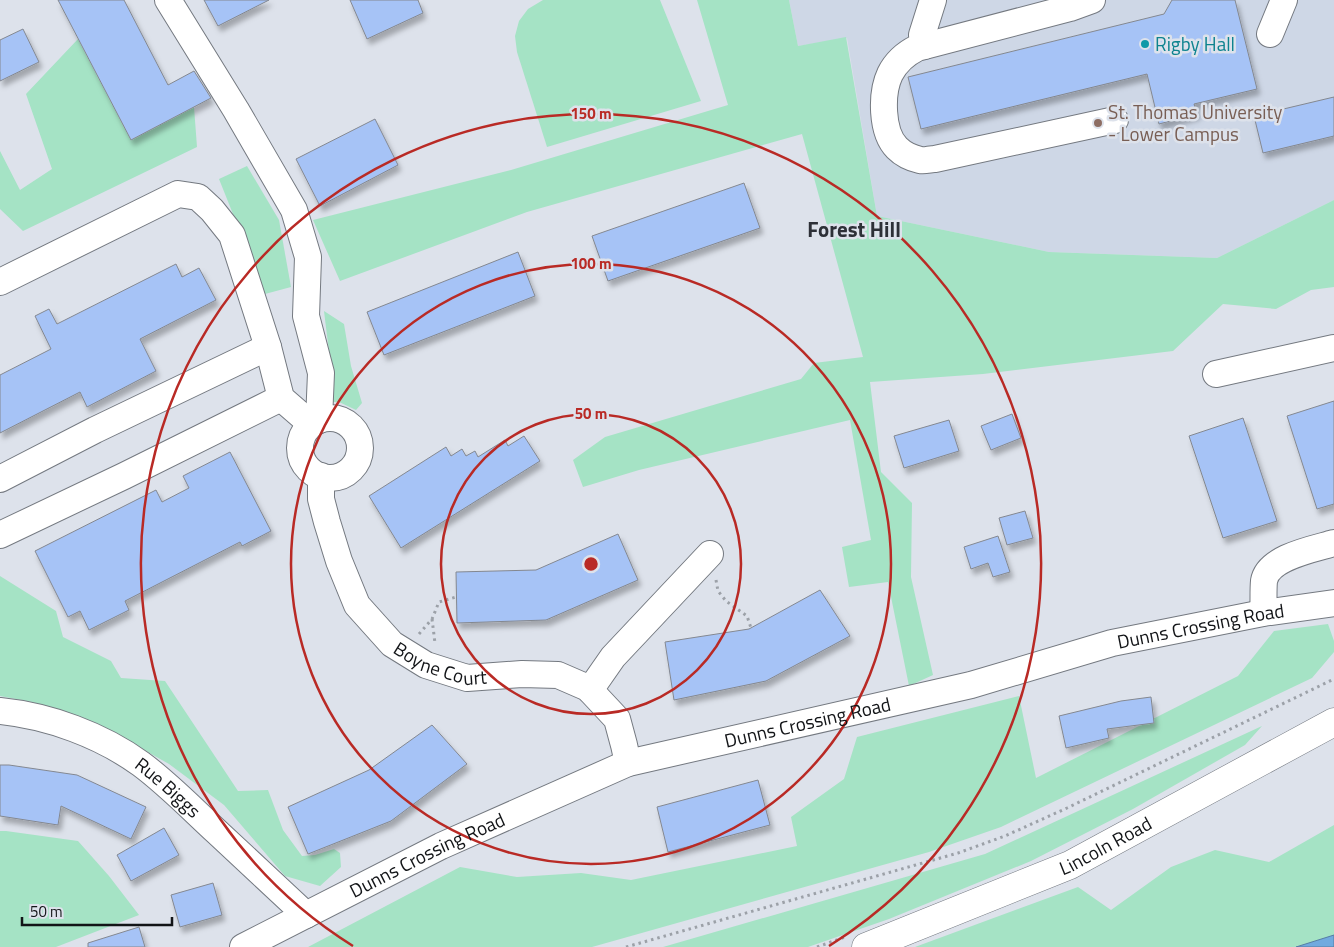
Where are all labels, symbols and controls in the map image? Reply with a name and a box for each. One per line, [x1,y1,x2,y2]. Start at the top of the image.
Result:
place label: Rigby Hall [1155,29,1235,58]
marker: Rigby Hall [1139,38,1151,50]
place label: St. Thomas University - Lower Campus [1108,97,1282,148]
text: 150 m [570,102,612,125]
marker: St. Thomas University - Lower Campus [1092,117,1104,129]
district label: Forest Hill [807,213,901,245]
text: 100 m [570,252,612,275]
text: 50 m [575,402,607,425]
centre of rings [582,555,600,573]
street label: Dunns Crossing Road [1114,595,1286,656]
street label: Boyne Court [388,634,488,692]
street label: Dunns Crossing Road [721,689,893,755]
street label: Rue Biggs [129,749,208,824]
street label: Dunns Crossing Road [344,804,509,904]
street label: Lincoln Road [1054,808,1157,882]
scale bar [22,894,172,926]
text: 50 m [30,900,63,923]

